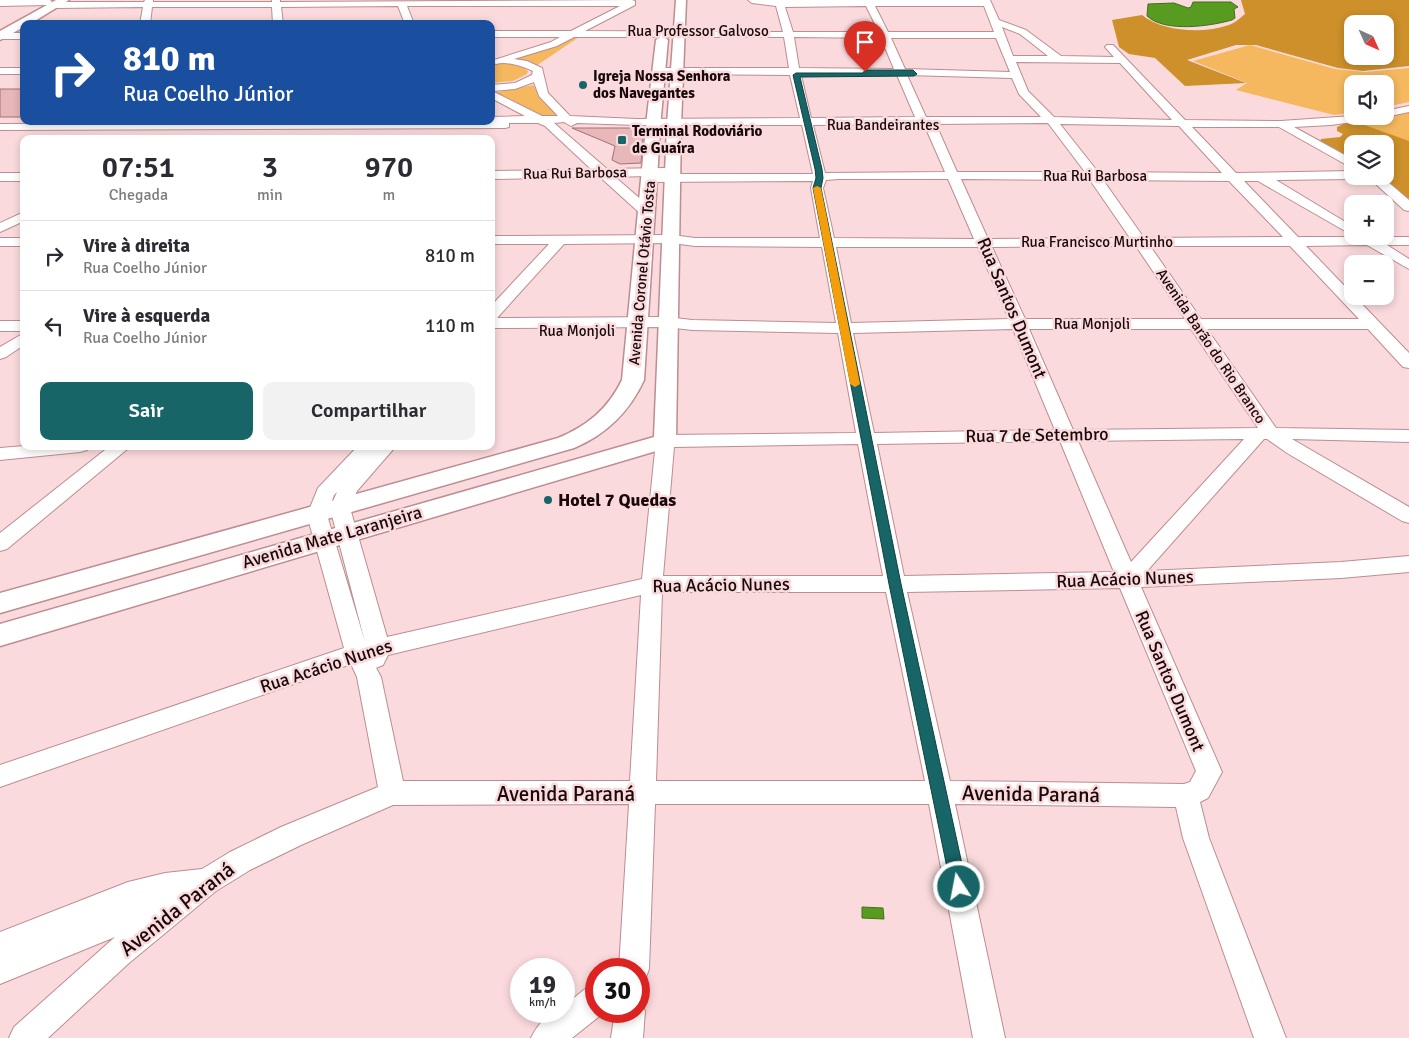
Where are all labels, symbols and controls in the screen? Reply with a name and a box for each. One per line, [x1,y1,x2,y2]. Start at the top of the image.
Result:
north arrow [1344,15,1394,65]
map controls [1344,15,1394,305]
pin [844,21,886,72]
street label: Rua Professor Galvoso [627,22,769,40]
icon: arrive [851,28,879,56]
text: 810 m [123,37,216,80]
icon: right [40,40,105,105]
place label: Igreja Nossa Senhora dos Navegantes [593,67,731,102]
button: sound [1344,75,1394,125]
marker: Igreja Nossa Senhora dos Navegantes [577,79,589,91]
text: Rua Coelho Júnior [123,80,293,107]
street label: Rua Bandeirantes [827,116,940,134]
place label: Terminal Rodoviário de Guaíra [632,122,763,157]
marker: Terminal Rodoviário de Guaíra [616,134,628,146]
button: layers [1344,135,1394,185]
text: 07:51 [102,149,175,186]
text: 3 [262,149,278,186]
text: 970 [365,149,413,186]
street label: Rua Rui Barbosa [523,163,627,183]
street label: Rua Rui Barbosa [1043,167,1147,185]
street label: Avenida Coronel Otávio Tosta [625,180,659,366]
text: Chegada [109,185,168,205]
text: min [257,185,283,205]
text: m [382,185,395,205]
button: + [1344,195,1394,245]
street label: Rua Francisco Murtinho [1021,233,1173,251]
text: Vire à direita [83,234,190,258]
street label: Rua Santos Dumont [972,234,1052,382]
icon: right [40,242,68,270]
text: 810 m [425,244,475,268]
button: − [1344,255,1394,305]
text: Rua Coelho Júnior [83,258,207,278]
street label: Avenida Barão do Rio Branco [1152,265,1270,427]
text: Vire à esquerda [83,304,210,328]
icon: left [40,312,68,340]
text: 110 m [425,314,475,338]
street label: Rua Monjoli [1054,315,1130,333]
street label: Rua Monjoli [539,322,615,340]
text: Rua Coelho Júnior [83,328,207,348]
button: Sair [40,382,253,440]
button: Compartilhar [263,382,475,440]
street label: Rua 7 de Setembro [965,423,1109,447]
place label: Hotel 7 Quedas [558,489,676,511]
marker: Hotel 7 Quedas [542,494,554,506]
street label: Avenida Mate Laranjeira [240,501,424,573]
street label: Rua Acácio Nunes [1056,566,1194,592]
street label: Rua Acácio Nunes [652,573,790,597]
street label: Rua Santos Dumont [1130,607,1210,755]
street label: Rua Acácio Nunes [257,634,395,698]
street label: Avenida Paraná [962,780,1100,808]
street label: Avenida Paraná [497,781,635,807]
street label: Avenida Paraná [115,856,239,962]
position arrow [932,860,984,912]
speed limit sign: 30 [585,958,650,1023]
text: 19 [529,969,556,1000]
text: km/h [529,995,556,1010]

